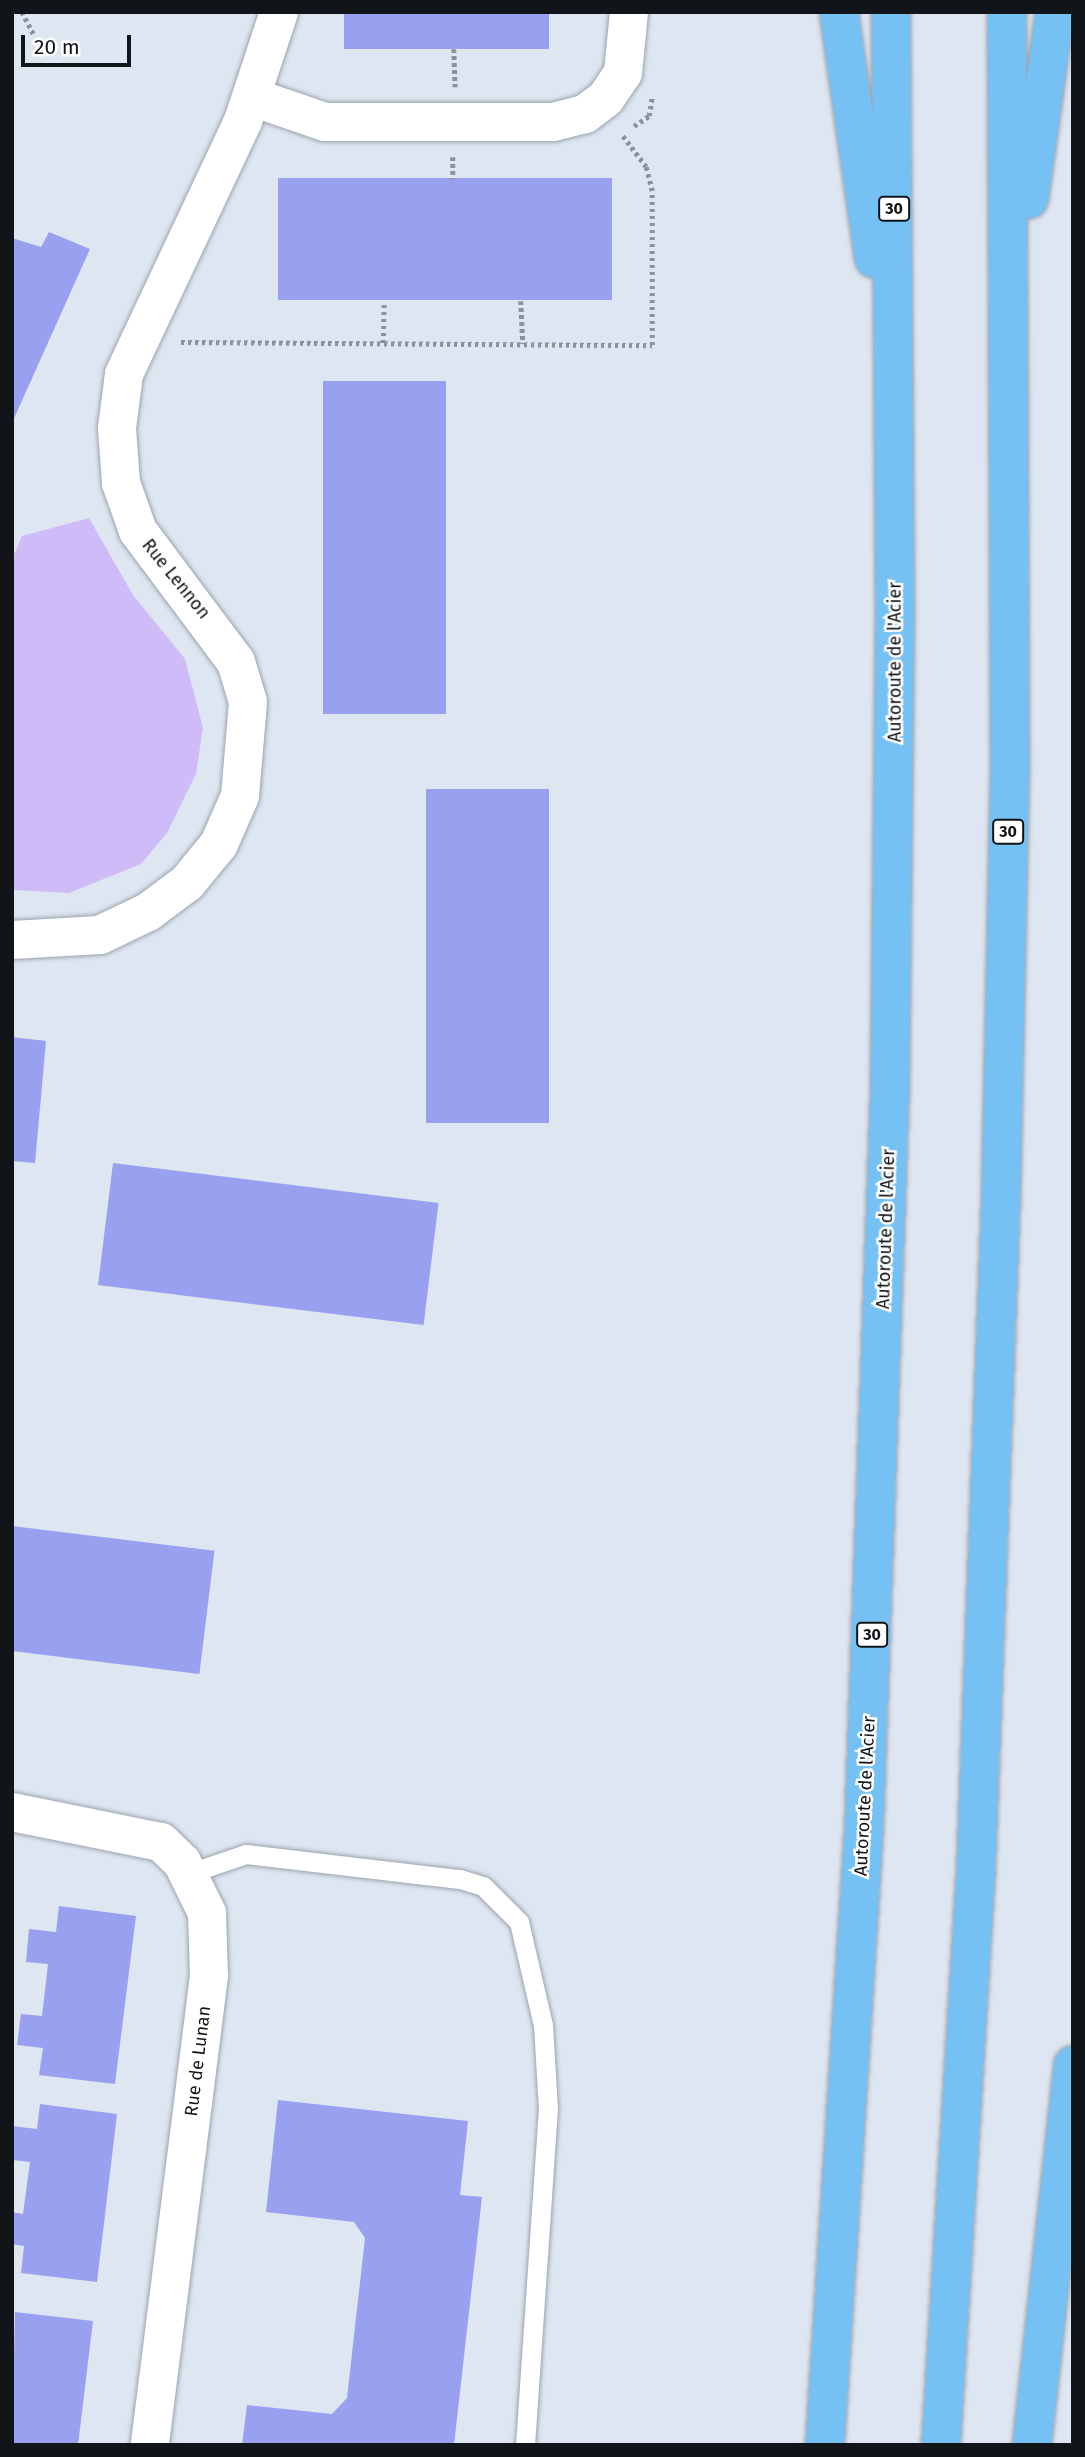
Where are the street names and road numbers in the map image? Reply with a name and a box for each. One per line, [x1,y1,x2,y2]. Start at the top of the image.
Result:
road number: 30 [876,196,912,222]
street label: Rue Lennon [137,535,215,623]
street label: Autoroute de l'Acier [884,582,906,742]
road number: 30 [990,820,1026,845]
street label: Autoroute de l'Acier [872,1149,900,1309]
road number: 30 [854,1623,890,1648]
street label: Autoroute de l'Acier [850,1715,880,1877]
street label: Rue de Lunan [180,2004,216,2118]

